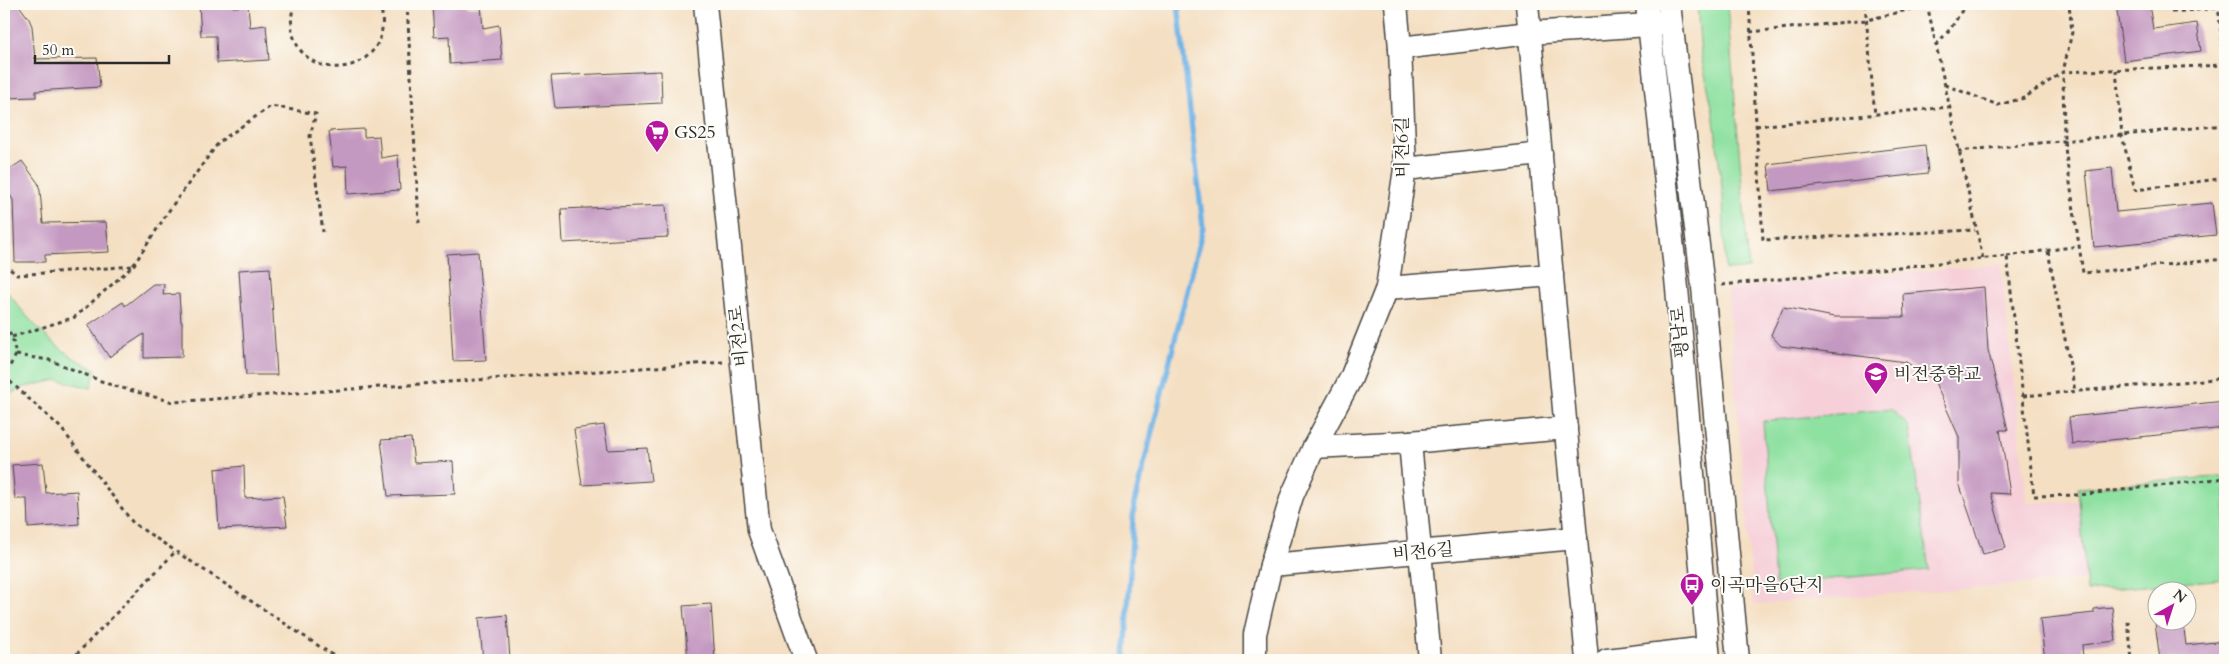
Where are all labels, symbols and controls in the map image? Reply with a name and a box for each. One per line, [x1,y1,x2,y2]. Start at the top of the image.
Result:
scale bar [35,32,169,64]
text: 50 m [42,40,74,60]
street label: 비전6길 [1390,116,1415,178]
supermarket icon: GS25 [644,119,670,153]
place label: GS25 [674,120,716,145]
street label: 비전2로 [723,304,755,368]
street label: 평남로 [1665,305,1695,359]
school or university icon: 비전중학교 [1863,361,1889,395]
place label: 비전중학교 [1894,362,1982,387]
street label: 비전6길 [1391,537,1455,567]
bus stop icon: 이곡마을6단지 [1679,572,1705,606]
place label: 이곡마을6단지 [1710,573,1824,598]
north arrow [2146,582,2196,632]
text: N [2169,585,2191,607]

